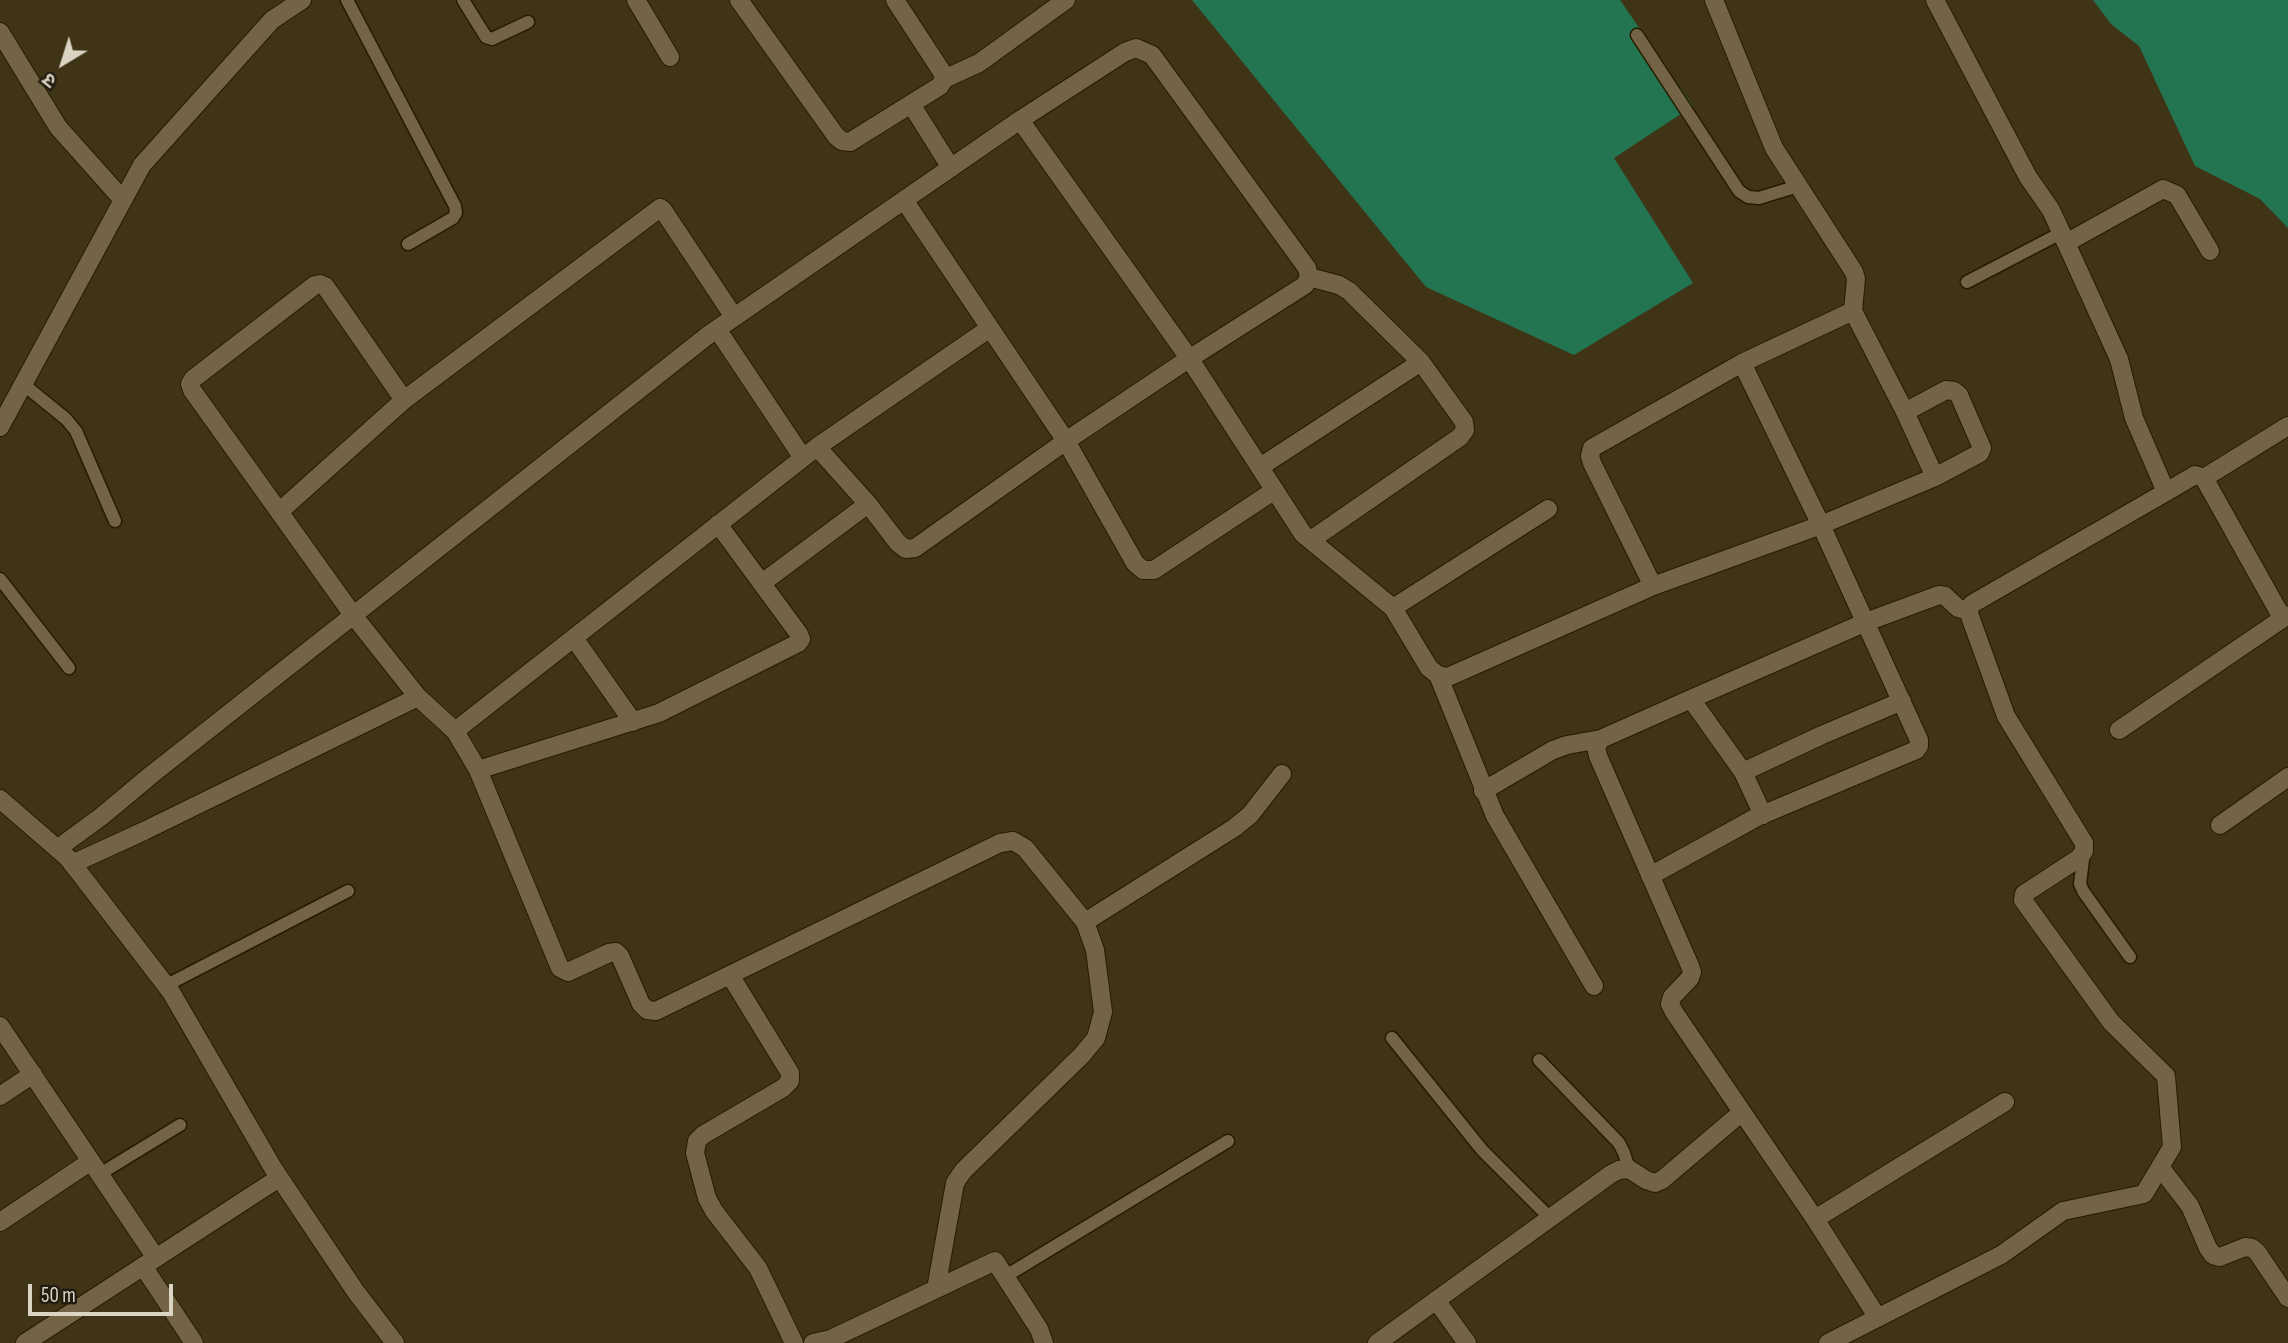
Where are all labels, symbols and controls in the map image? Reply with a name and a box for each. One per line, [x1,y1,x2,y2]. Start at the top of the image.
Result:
north arrow [28,28,98,98]
text: उ [38,67,61,92]
scale bar [32,1270,177,1314]
text: 50 m [41,1283,76,1308]

